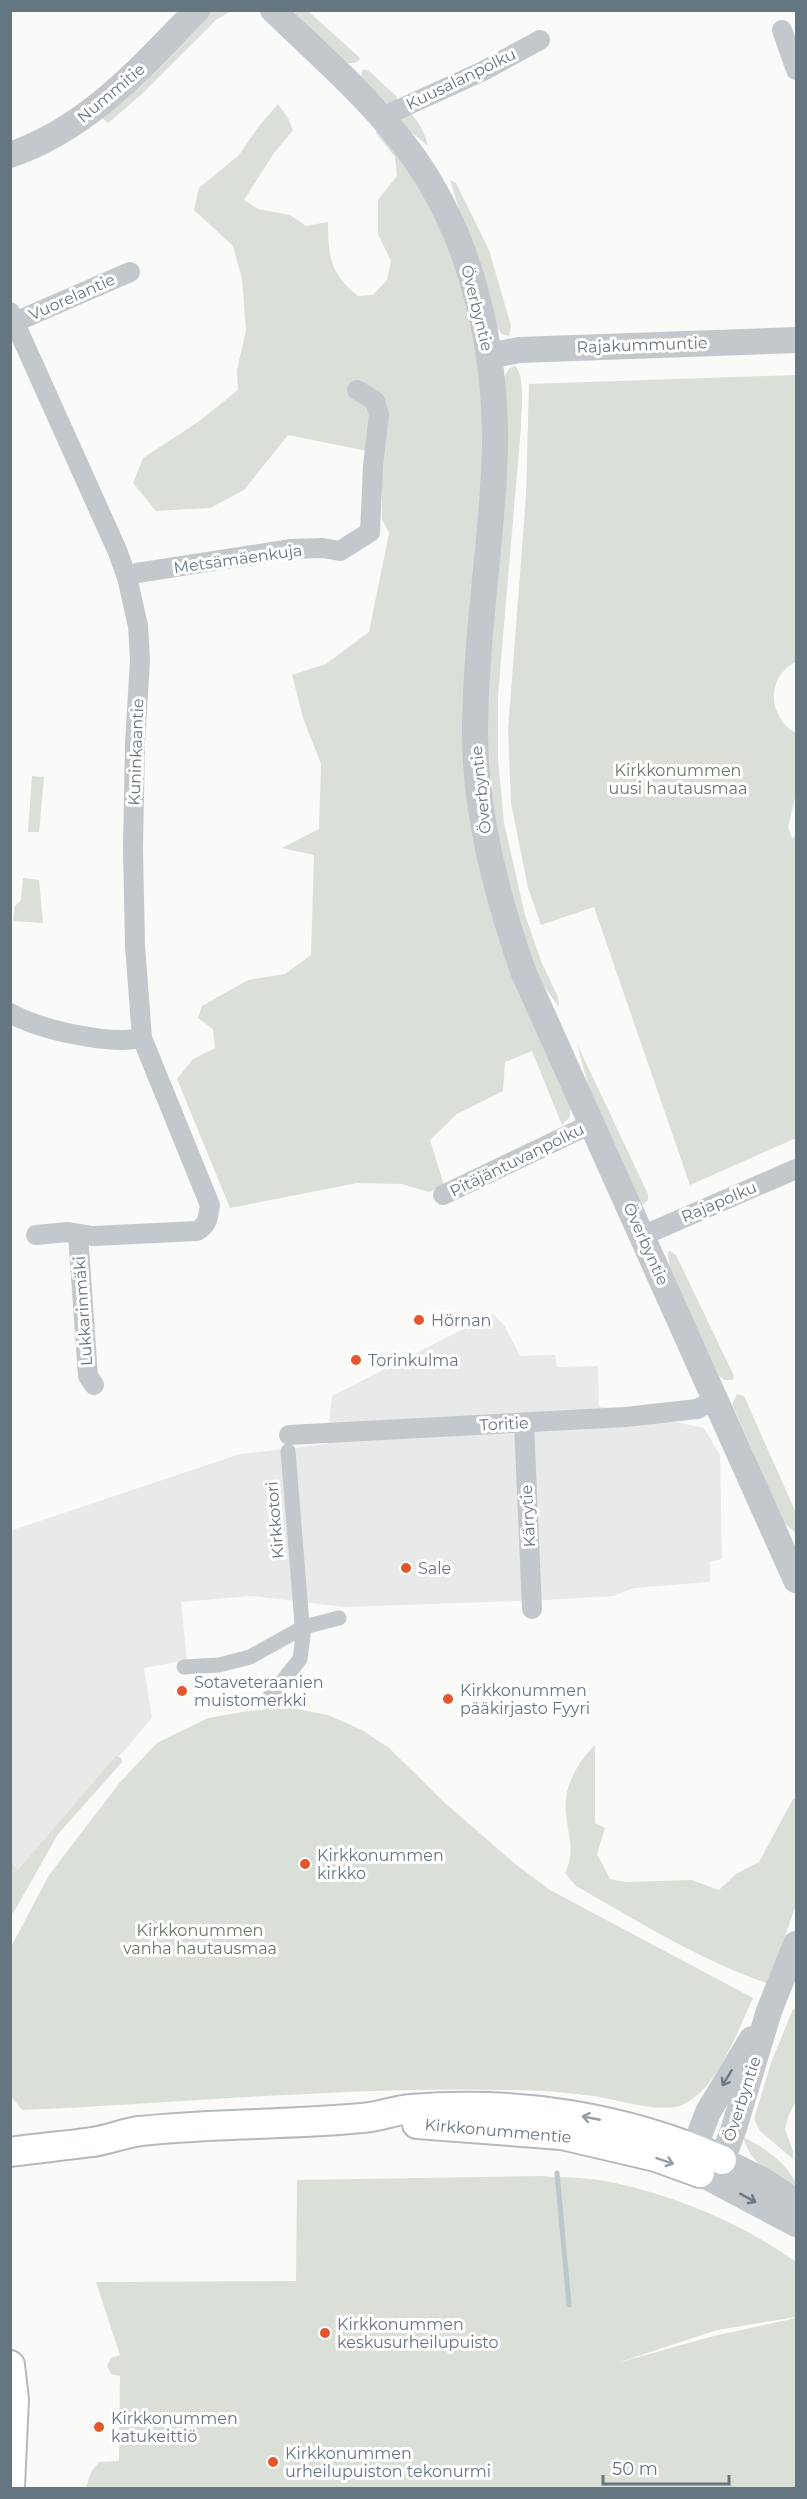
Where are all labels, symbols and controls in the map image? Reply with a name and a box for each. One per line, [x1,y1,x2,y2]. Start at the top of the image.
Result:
street label: Kuusalanpolku [403,44,519,114]
street label: Nummitie [73,59,149,127]
street label: Överbyntie [457,263,498,353]
street label: Vuorelantie [26,270,118,324]
street label: Rajakummuntie [576,333,708,357]
street label: Metsämäenkuja [173,541,303,577]
street label: Kuninkaantie [125,698,147,806]
street label: Överbyntie [466,745,495,835]
park label: Kirkkonummen uusi hautausmaa [609,761,747,798]
street label: Pitäjäntuvanpolku [447,1119,587,1201]
street label: Rajapolku [678,1178,760,1226]
street label: Överbyntie [619,1199,674,1288]
street label: Lukkarinmäki [70,1255,96,1367]
place label: Hörnan [431,1311,491,1330]
marker: Hörnan [412,1313,426,1327]
place label: Torinkulma [368,1351,459,1370]
marker: Torinkulma [349,1353,363,1367]
street label: Toritie [479,1413,529,1435]
street label: Kirkkotori [262,1481,288,1559]
street label: Kärrytie [517,1484,539,1548]
place label: Sale [418,1559,451,1578]
marker: Sale [399,1561,413,1575]
place label: Sotaveteraanien muistomerkki [194,1673,324,1710]
place label: Kirkkonummen pääkirjasto Fyyri [460,1681,590,1718]
marker: Sotaveteraanien muistomerkki [175,1684,189,1698]
marker: Kirkkonummen pääkirjasto Fyyri [441,1692,455,1706]
place label: Kirkkonummen kirkko [317,1846,444,1883]
marker: Kirkkonummen kirkko [298,1857,312,1871]
park label: Kirkkonummen vanha hautausmaa [123,1921,277,1958]
street label: Överbyntie [718,2054,765,2144]
one-way arrow [721,2069,733,2086]
one-way arrow [582,2112,602,2123]
street label: Kirkkonummentie [424,2115,572,2147]
one-way arrow [656,2156,674,2167]
one-way arrow [739,2193,757,2204]
place label: Kirkkonummen keskusurheilupuisto [337,2315,499,2352]
marker: Kirkkonummen keskusurheilupuisto [318,2326,332,2340]
place label: Kirkkonummen katukeittiö [111,2409,238,2446]
marker: Kirkkonummen katukeittiö [92,2420,106,2434]
place label: Kirkkonummen urheilupuiston tekonurmi [285,2444,491,2481]
scale bar [603,2448,729,2486]
marker: Kirkkonummen urheilupuiston tekonurmi [266,2455,280,2469]
text: 50 m [612,2458,658,2480]

